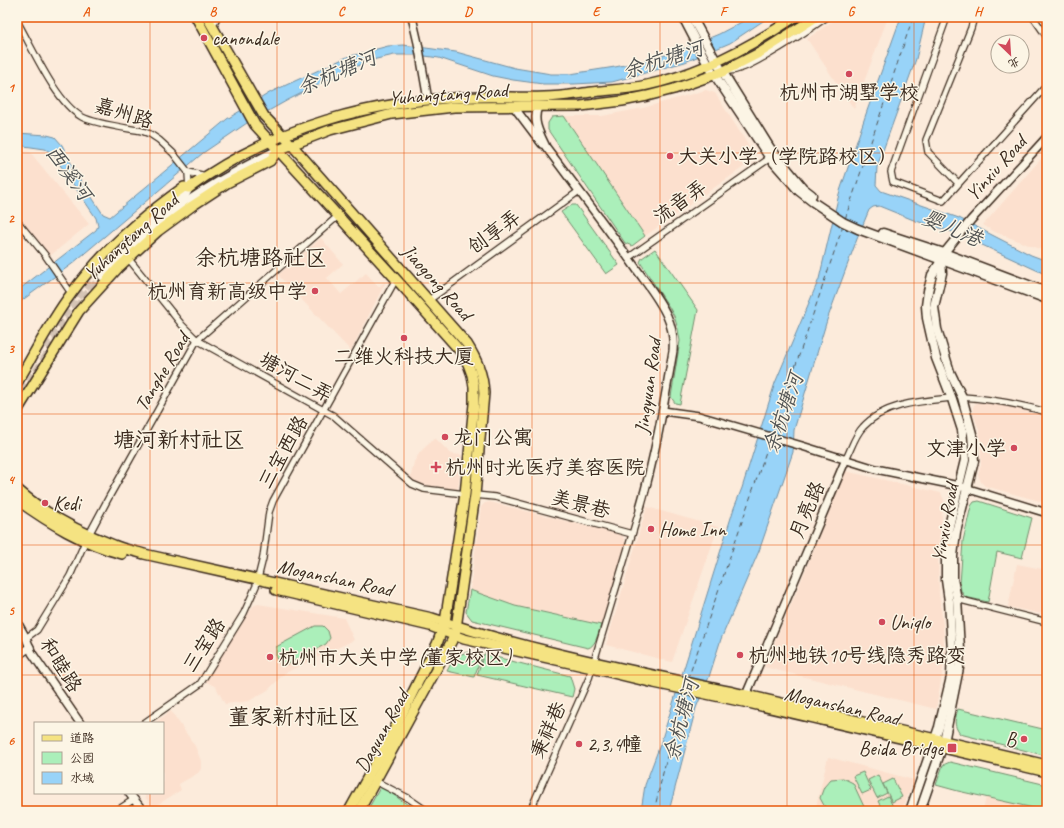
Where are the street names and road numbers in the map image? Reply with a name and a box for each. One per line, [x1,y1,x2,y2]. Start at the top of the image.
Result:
street label: Yuhangtang Road [388,77,511,111]
street label: 嘉州路 [92,92,157,134]
street label: Yinxiu Road [960,128,1034,206]
street label: 流音弄 [648,175,712,229]
street label: Yuhangtang Road [78,186,186,286]
street label: 创享弄 [462,204,526,260]
street label: Jiaogong Road [396,238,480,328]
street label: Tanghe Road [129,326,197,416]
street label: Jingyuan Road [629,334,667,436]
street label: 塘河二弄 [255,347,337,407]
street label: 三宝西路 [253,410,314,493]
street label: 月亮路 [784,477,831,542]
street label: Yinxiu Road [926,479,965,564]
street label: 美景巷 [549,484,614,524]
street label: Moganshan Road [275,554,398,603]
street label: 三宝路 [177,612,231,677]
street label: 和睦路 [35,633,88,698]
street label: Moganshan Road [782,681,905,732]
street label: Daguan Road [349,683,416,777]
street label: 秉祥巷 [524,697,572,762]

